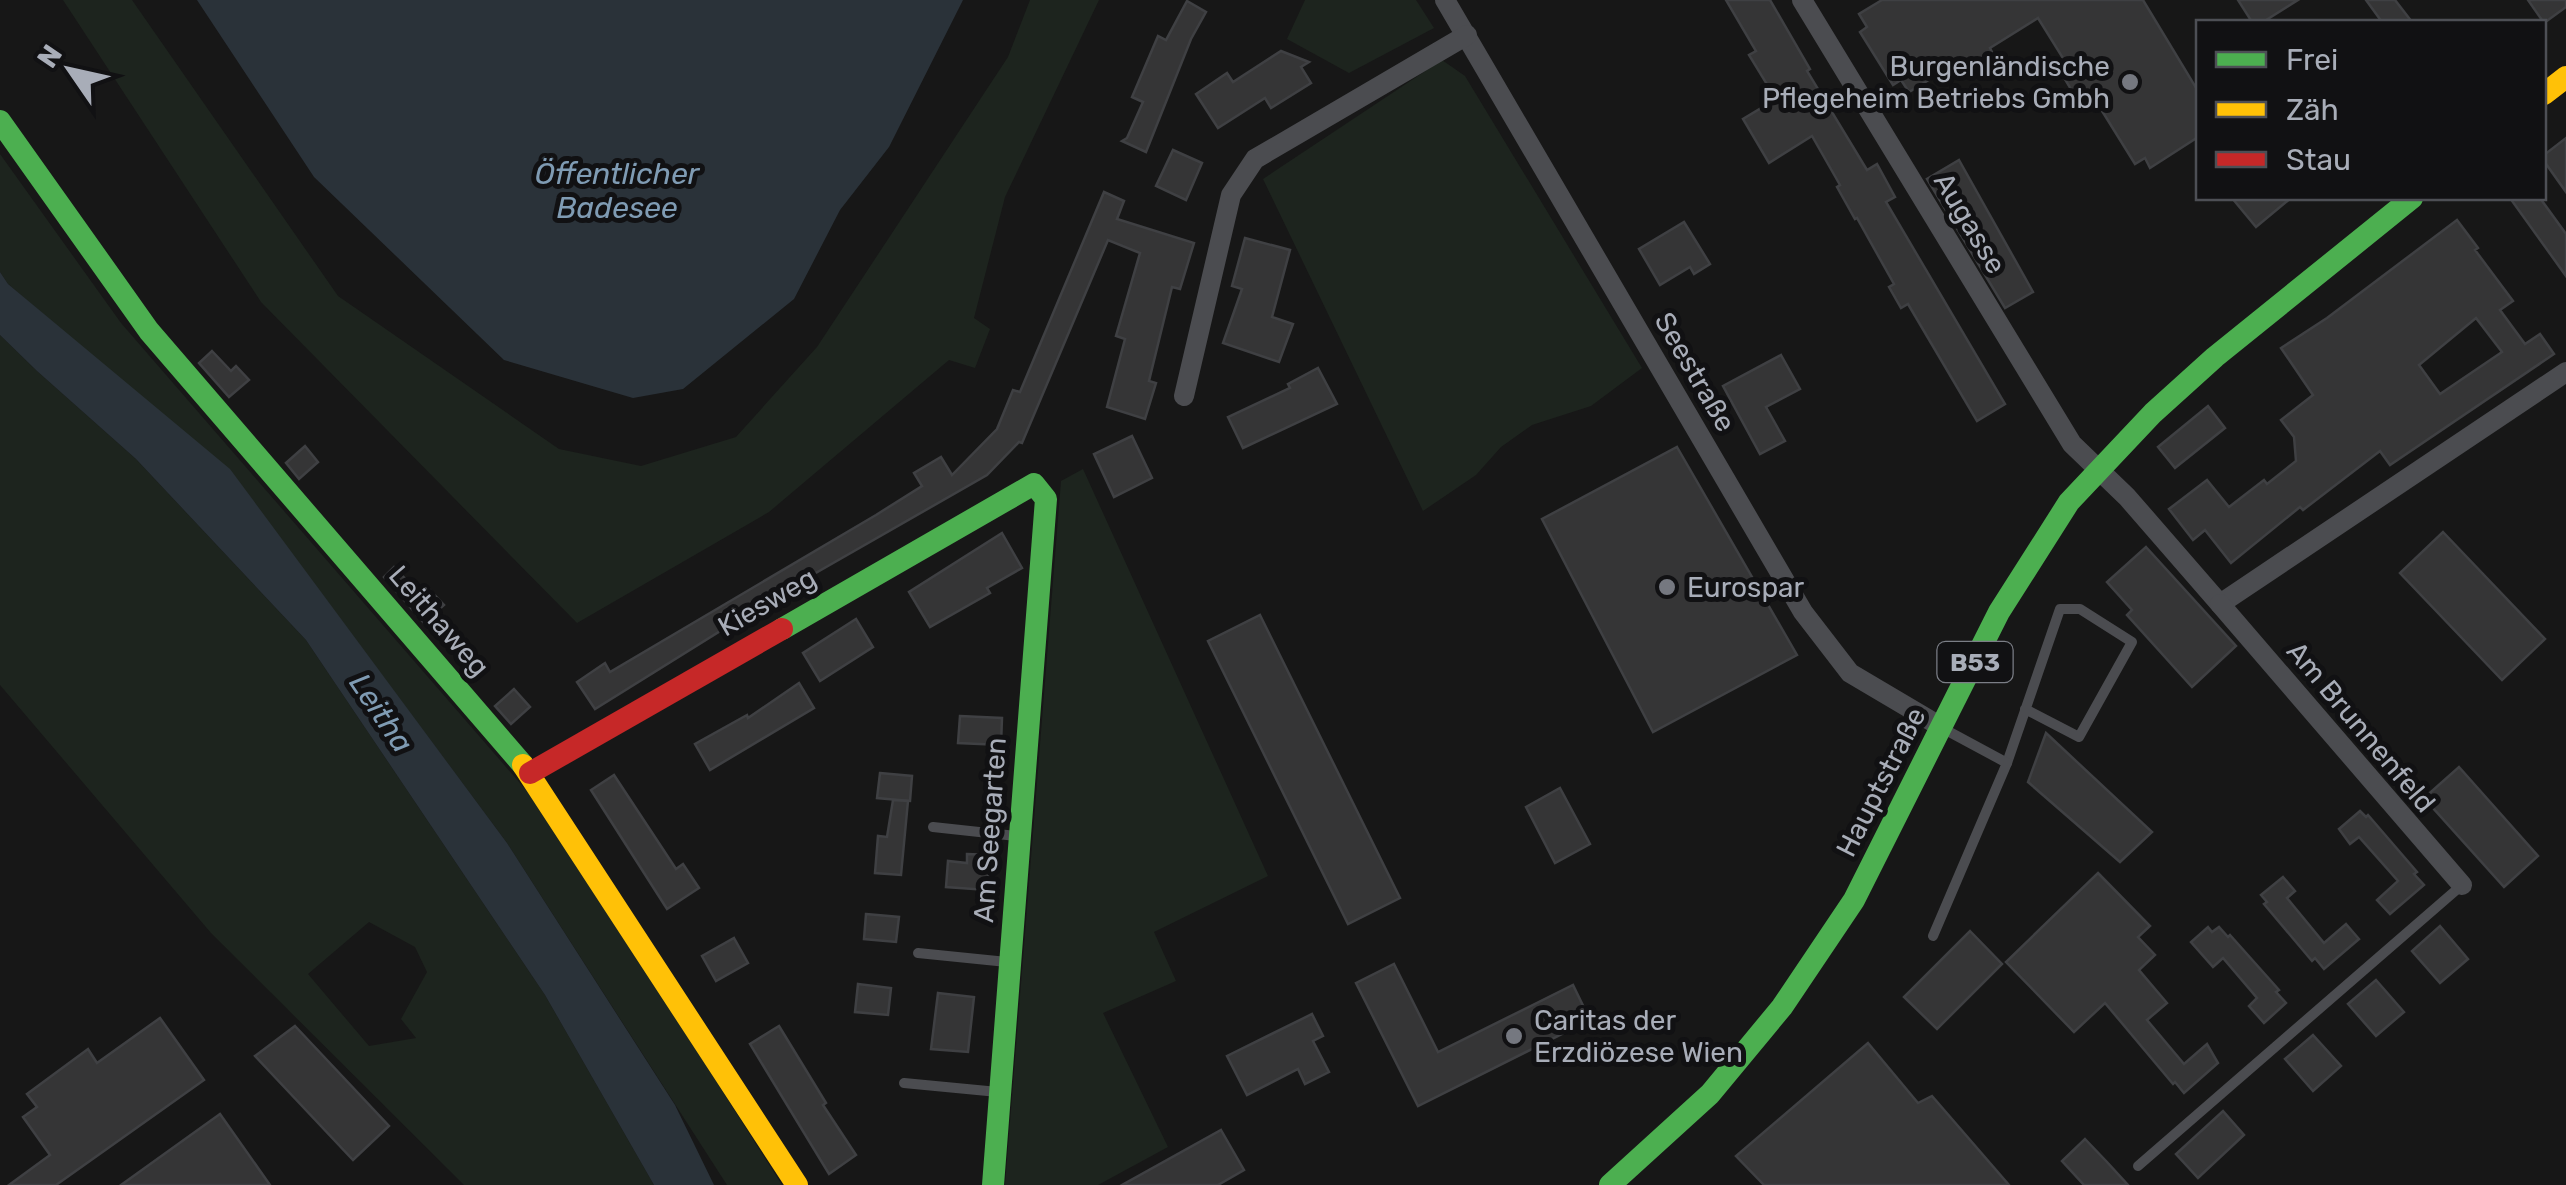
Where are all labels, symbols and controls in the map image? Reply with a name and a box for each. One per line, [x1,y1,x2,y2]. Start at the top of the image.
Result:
north arrow [20,20,120,120]
legend [2196,20,2546,200]
text: N [30,39,69,74]
text: Frei [2286,42,2338,78]
place label: Burgenländische Pflegeheim Betriebs Gmbh [1762,50,2110,115]
marker: Burgenländische Pflegeheim Betriebs Gmbh [2119,71,2141,93]
text: Zäh [2286,92,2339,128]
text: Stau [2286,142,2351,178]
water label: Öffentlicher Badesee [535,156,701,226]
street label: Augasse [1927,167,2013,279]
street label: Seestraße [1648,307,1742,437]
street label: Leithaweg [382,559,496,683]
street label: Kiesweg [712,561,822,643]
place label: Eurospar [1687,571,1805,604]
marker: Eurospar [1656,576,1678,598]
street label: Am Brunnenfeld [2280,635,2442,819]
road number: B53 [1938,642,2012,682]
water label: Leitha [342,667,420,759]
street label: Hauptstraße [1829,702,1933,862]
street label: Am Seegarten [967,736,1013,924]
place label: Caritas der Erzdiözese Wien [1534,1004,1743,1069]
marker: Caritas der Erzdiözese Wien [1503,1025,1525,1047]

